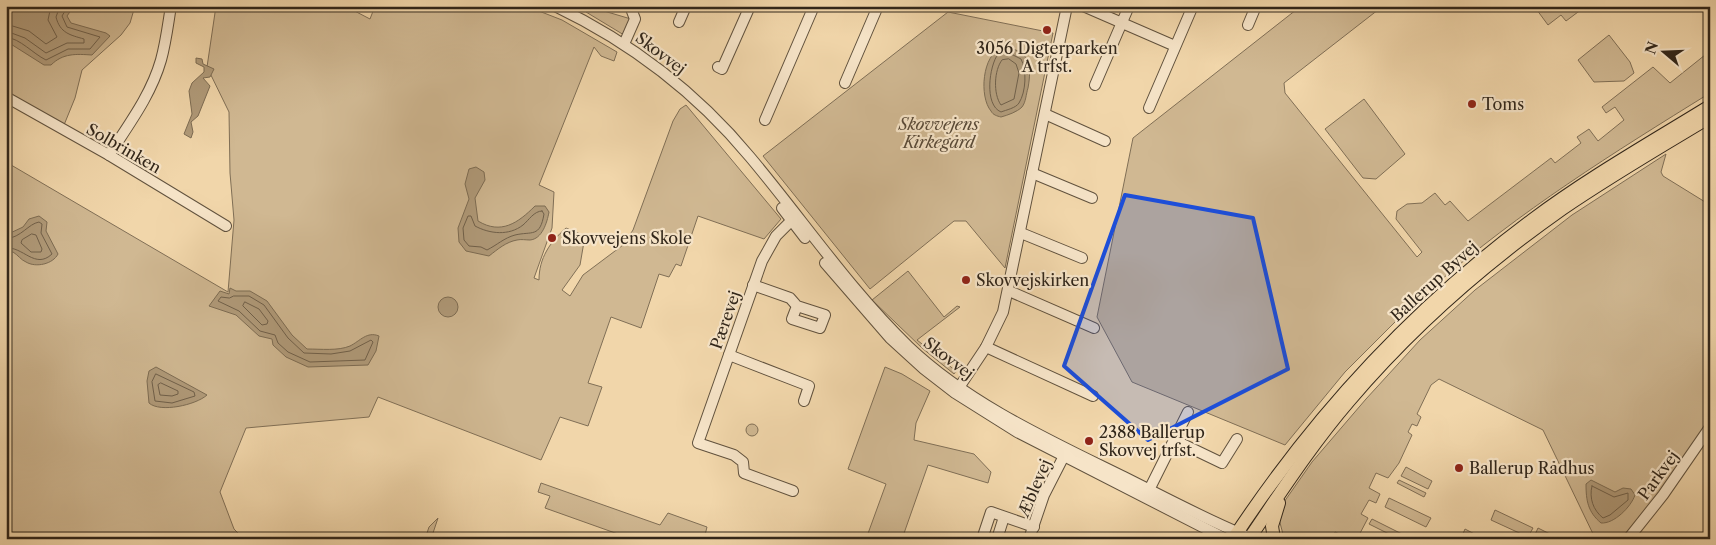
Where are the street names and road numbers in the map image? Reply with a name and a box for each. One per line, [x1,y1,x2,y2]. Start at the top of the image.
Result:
street label: Skovvej [632,28,690,78]
street label: Solbrinken [83,119,165,177]
street label: Ballerup Byvej [1386,237,1482,325]
street label: Pærevej [706,288,744,352]
street label: Skovvej [920,333,978,383]
street label: Parkvej [1633,446,1683,504]
street label: Æblevej [1012,456,1055,521]

